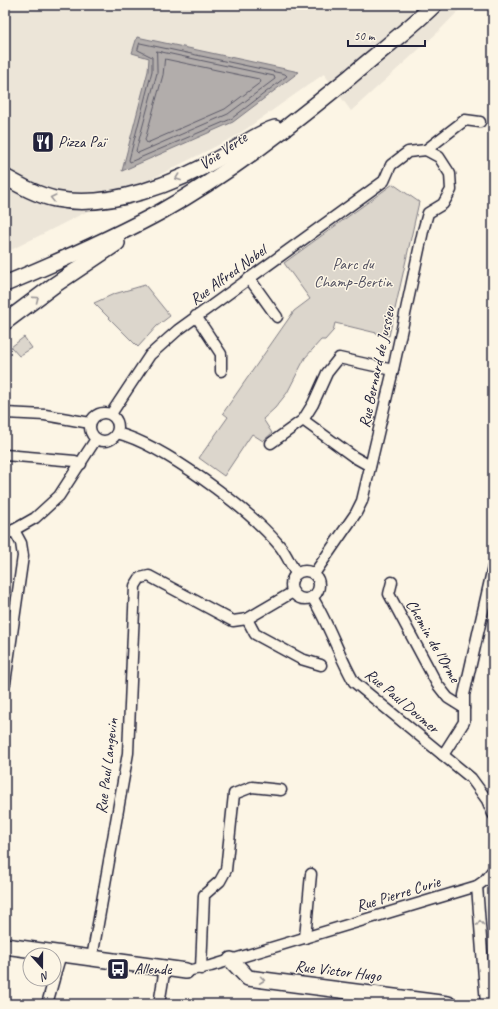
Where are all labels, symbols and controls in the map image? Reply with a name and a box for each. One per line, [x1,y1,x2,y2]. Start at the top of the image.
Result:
scale bar [348,22,425,48]
text: 50 m [354,28,376,44]
street label: Voie Verte [195,127,252,174]
restaurant icon: Pizza Paï [30,129,56,155]
place label: Pizza Paï [58,132,108,152]
one-way arrow [175,173,182,181]
one-way arrow [49,194,56,203]
street label: Rue Alfred Nobel [186,239,273,309]
park label: Parc du Champ-Bertin [314,254,393,292]
one-way arrow [32,296,39,304]
street label: Rue Bernard de Jussieu [354,303,400,430]
street label: Chemin de l'Orme [401,596,466,688]
street label: Rue Paul Doumer [361,664,444,739]
street label: Rue Paul Langevin [91,716,123,815]
street label: Rue Pierre Curie [354,871,444,916]
one-way arrow [476,920,485,926]
north arrow [22,947,62,987]
bus stop icon: Allende [105,956,131,982]
street label: Rue Victor Hugo [294,956,383,986]
place label: Allende [134,959,173,979]
text: N [38,969,51,985]
one-way arrow [259,975,265,984]

